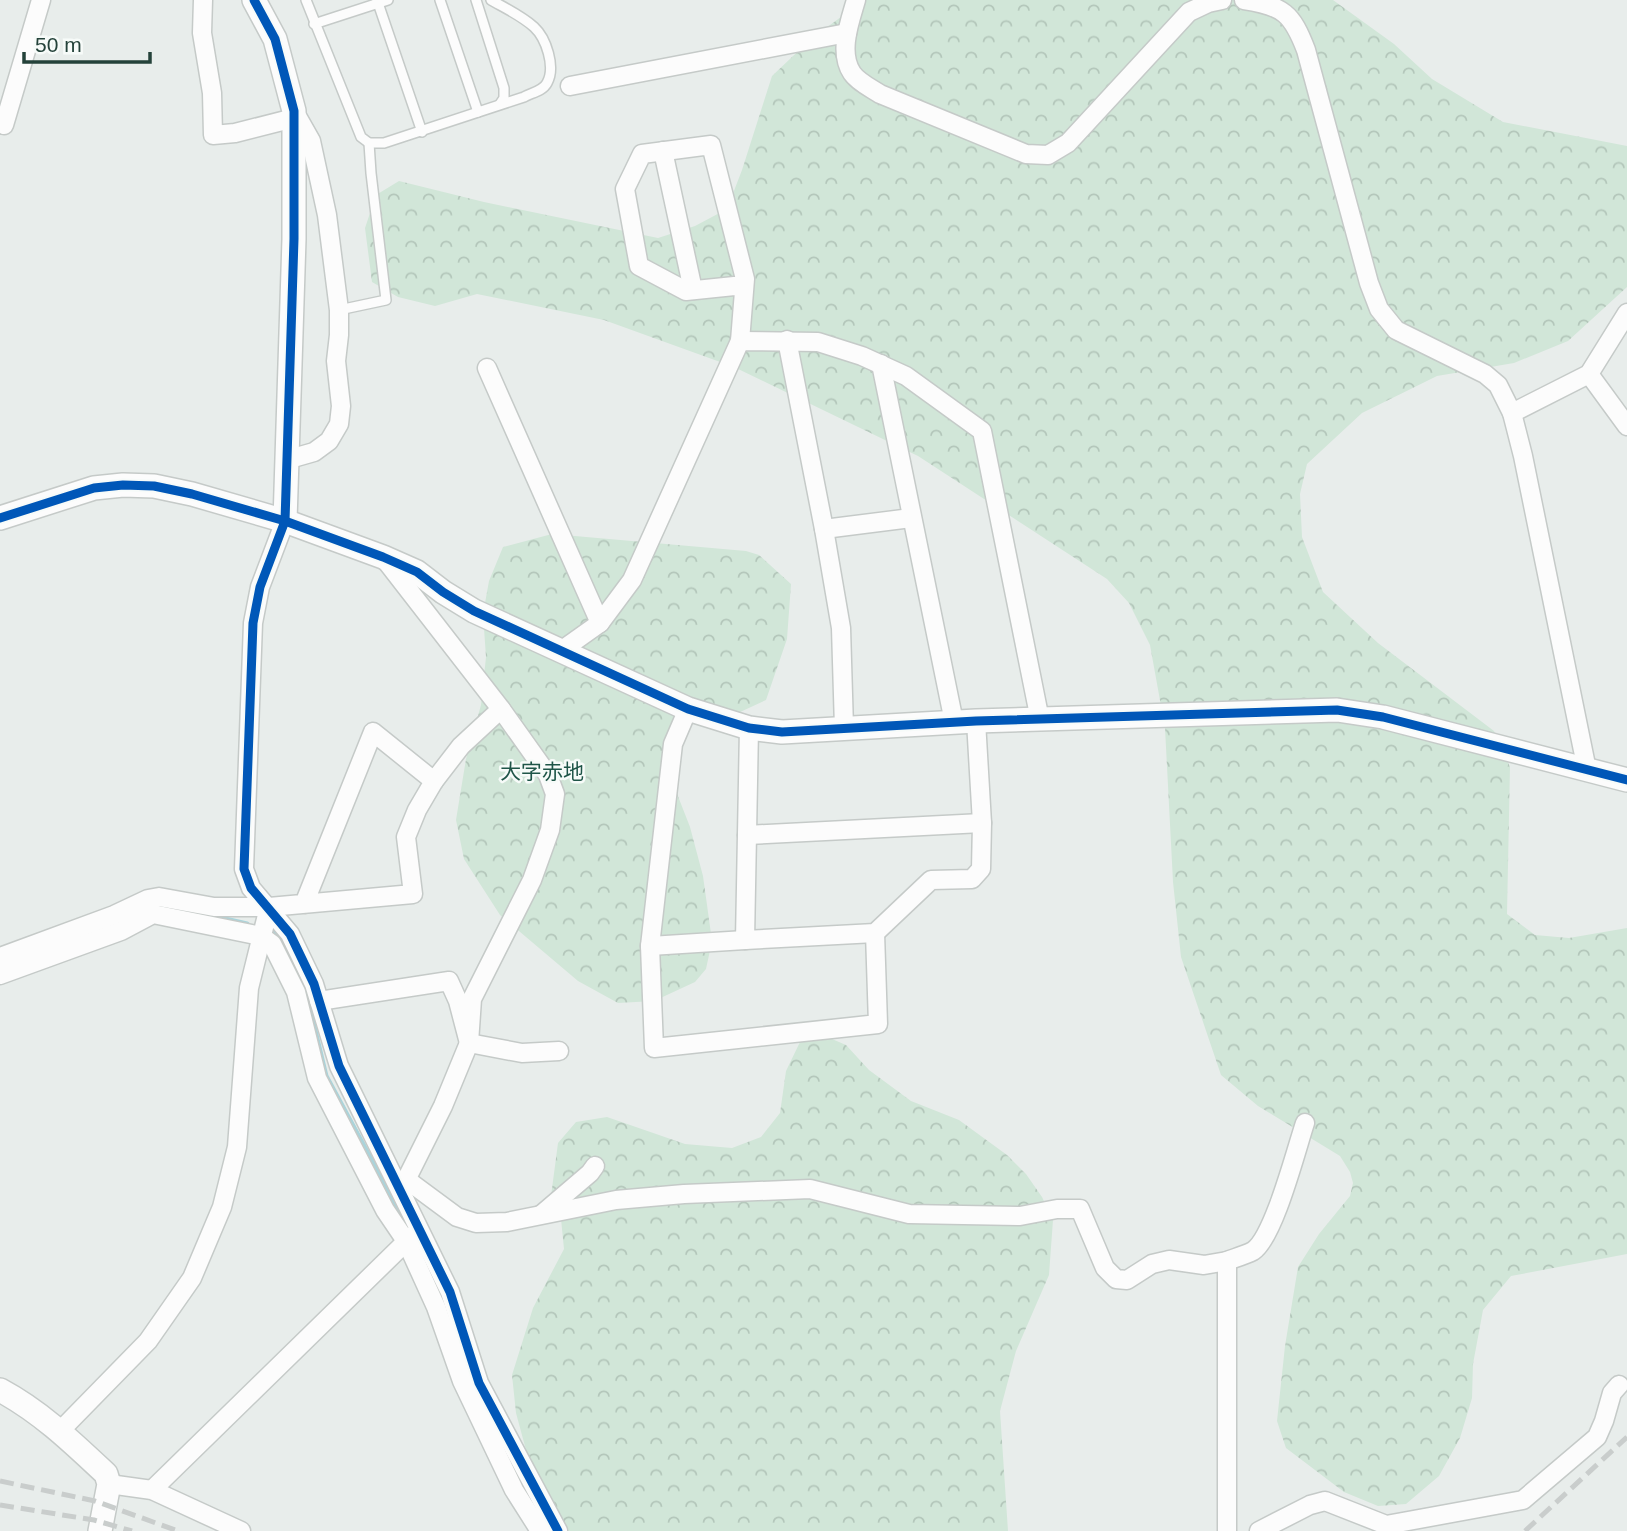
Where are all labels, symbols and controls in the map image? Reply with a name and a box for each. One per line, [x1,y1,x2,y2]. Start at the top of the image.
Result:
scale bar [24,21,150,65]
text: 50 m [35,33,82,56]
district label: 大字赤地 [500,760,584,783]

